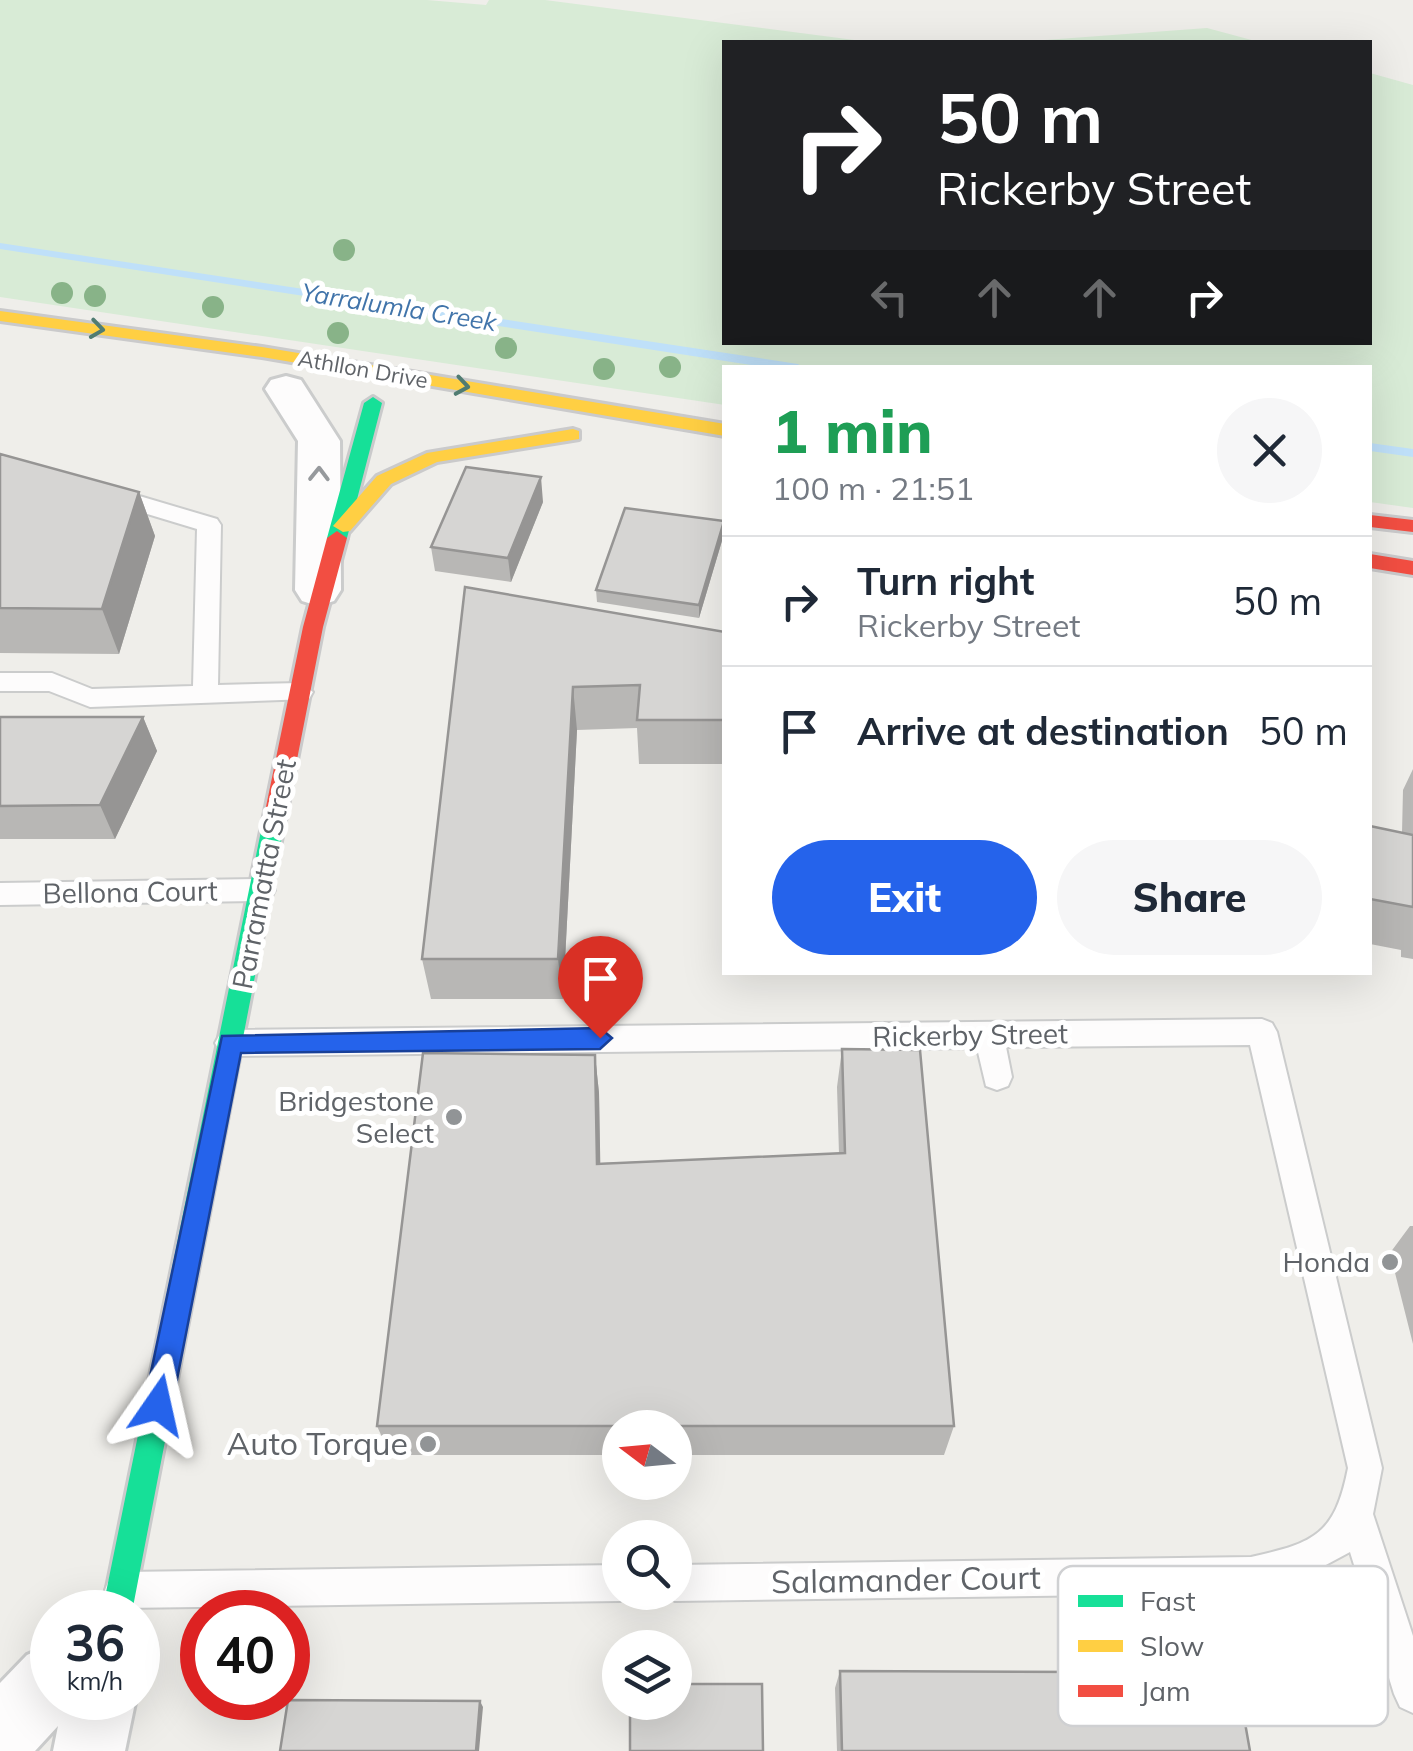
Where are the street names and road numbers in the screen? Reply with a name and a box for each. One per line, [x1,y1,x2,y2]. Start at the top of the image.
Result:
street label: Athllon Drive [296,344,430,394]
street label: Parramatta Street [224,756,303,992]
street label: Bellona Court [42,872,218,911]
street label: Rickerby Street [872,1015,1068,1054]
street label: Salamander Court [771,1557,1041,1601]

